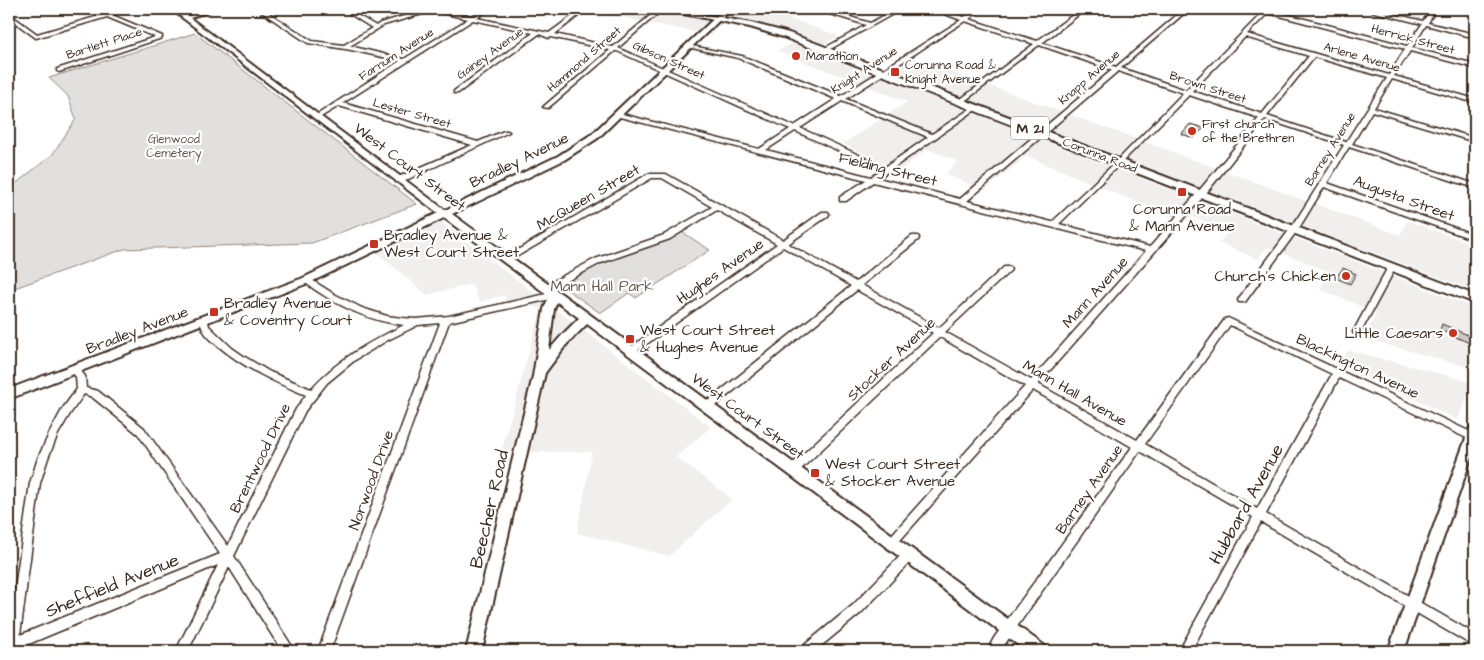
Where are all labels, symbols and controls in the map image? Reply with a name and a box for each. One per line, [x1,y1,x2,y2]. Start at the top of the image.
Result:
street label: Herrick Street [1369,20,1457,59]
street label: Hammond Street [544,22,625,96]
street label: Bartlett Place [64,23,145,64]
street label: Gainey Avenue [453,23,528,84]
street label: Farnum Avenue [355,24,437,85]
street label: Gibson Street [630,37,708,84]
street label: Arlene Avenue [1322,38,1403,77]
street label: Knight Avenue [828,42,902,99]
street label: Knapp Avenue [1055,46,1124,109]
place label: Marathon [806,48,858,65]
marker: Marathon [790,50,802,62]
place label: Corunna Road & Knight Avenue [905,57,996,89]
marker: Corunna Road & Knight Avenue [889,66,901,78]
street label: Brown Street [1167,67,1248,108]
street label: Lester Street [371,94,453,133]
street label: Barney Avenue [1301,109,1361,190]
road number: M 21 [1011,116,1049,140]
place label: First church of the Brethren [1202,116,1294,147]
street label: West Court Street [349,118,470,216]
marker: First church of the Brethren [1186,125,1198,137]
street label: Bradley Avenue [466,127,573,194]
park label: Glenwood Cemetery [146,131,202,163]
street label: Corunna Road [1060,133,1139,177]
street label: Fielding Street [836,147,939,193]
street label: McQueen Street [533,159,644,236]
street label: Augusta Street [1350,170,1457,227]
marker: Corunna Road & Mann Avenue [1176,186,1188,198]
place label: Corunna Road & Mann Avenue [1129,199,1235,237]
place label: Bradley Avenue & West Court Street [384,225,519,263]
street label: Hughes Avenue [672,233,769,310]
marker: Bradley Avenue & West Court Street [368,238,380,250]
street label: Mann Avenue [1058,252,1133,333]
place label: Church's Chicken [1215,266,1336,287]
marker: Church's Chicken [1340,270,1352,282]
park label: Mann Hall Park [550,276,654,297]
place label: Bradley Avenue & Coventry Court [224,293,352,332]
street label: Bradley Avenue [83,301,192,361]
marker: Bradley Avenue & Coventry Court [208,306,220,318]
street label: Stocker Avenue [842,313,940,406]
place label: West Court Street & Hughes Avenue [640,320,775,359]
place label: Little Caesars [1344,323,1443,344]
marker: Little Caesars [1447,327,1459,339]
street label: Blackington Avenue [1292,329,1423,405]
marker: West Court Street & Hughes Avenue [624,333,636,345]
street label: Mann Hall Avenue [1019,355,1131,432]
street label: West Court Street [687,368,809,465]
street label: Brentwood Drive [225,400,296,517]
street label: Norwood Drive [344,427,399,533]
street label: Hubbard Avenue [1203,439,1290,569]
street label: Barney Avenue [1051,440,1129,539]
street label: Beecher Road [464,447,515,571]
place label: West Court Street & Stocker Avenue [825,454,960,492]
marker: West Court Street & Stocker Avenue [809,467,821,479]
street label: Sheffield Avenue [42,547,183,624]

